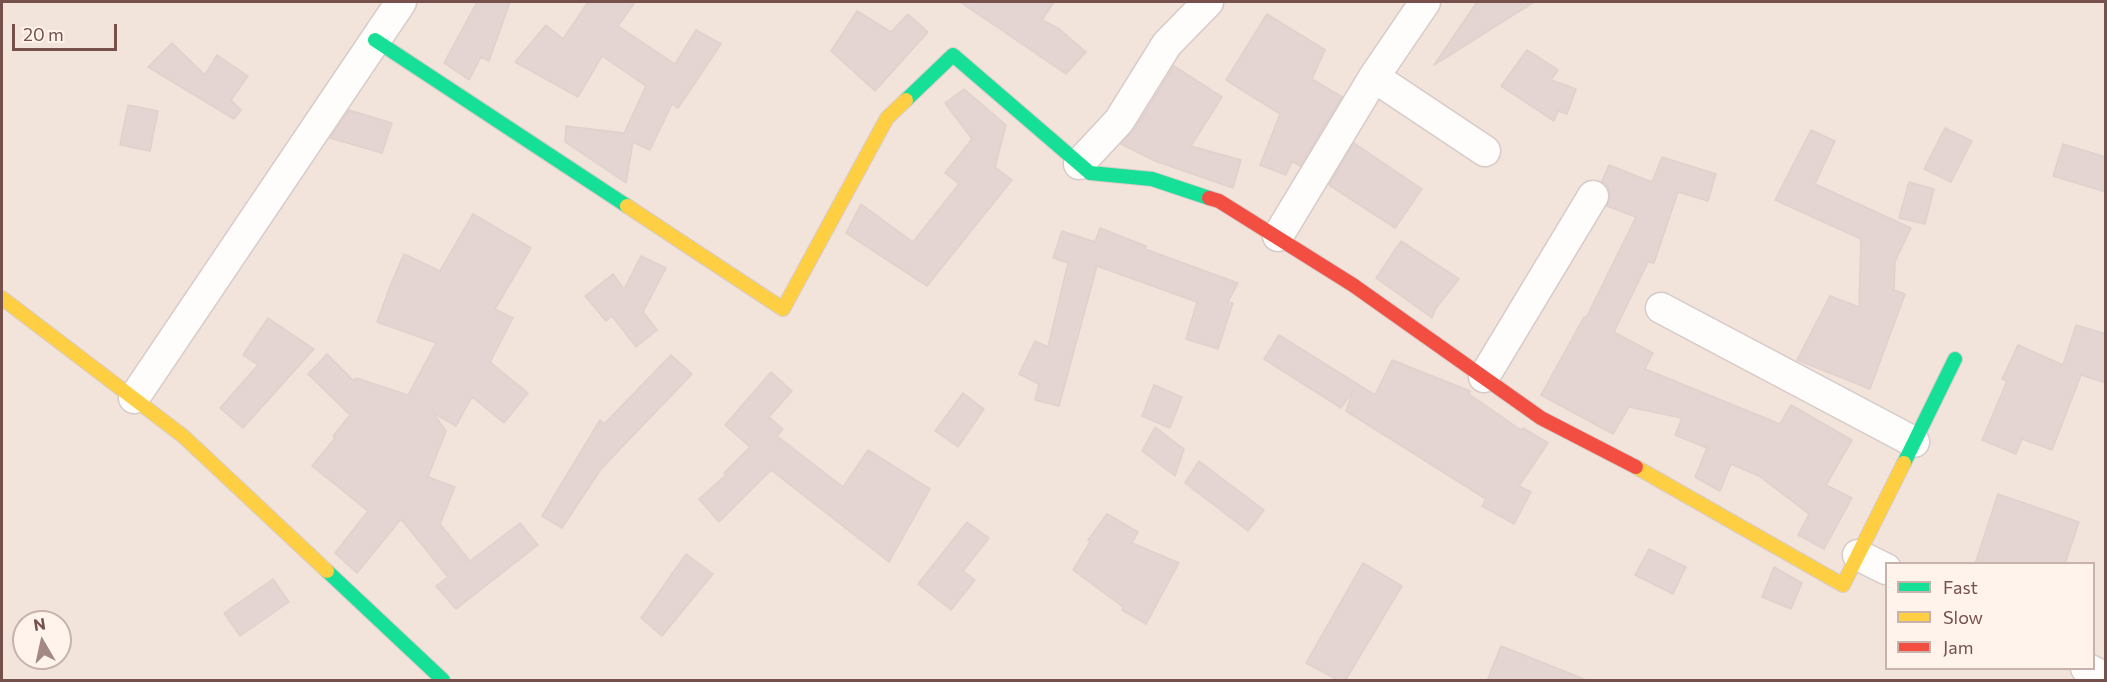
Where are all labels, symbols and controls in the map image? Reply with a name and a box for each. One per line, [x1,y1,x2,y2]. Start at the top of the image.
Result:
scale bar [15,12,120,50]
text: 20 m [23,23,64,45]
legend [1885,562,2095,670]
text: Fast [1943,576,1978,598]
text: Slow [1943,606,1983,628]
north arrow [12,610,72,670]
text: N [32,613,47,634]
text: Jam [1943,636,1973,658]

